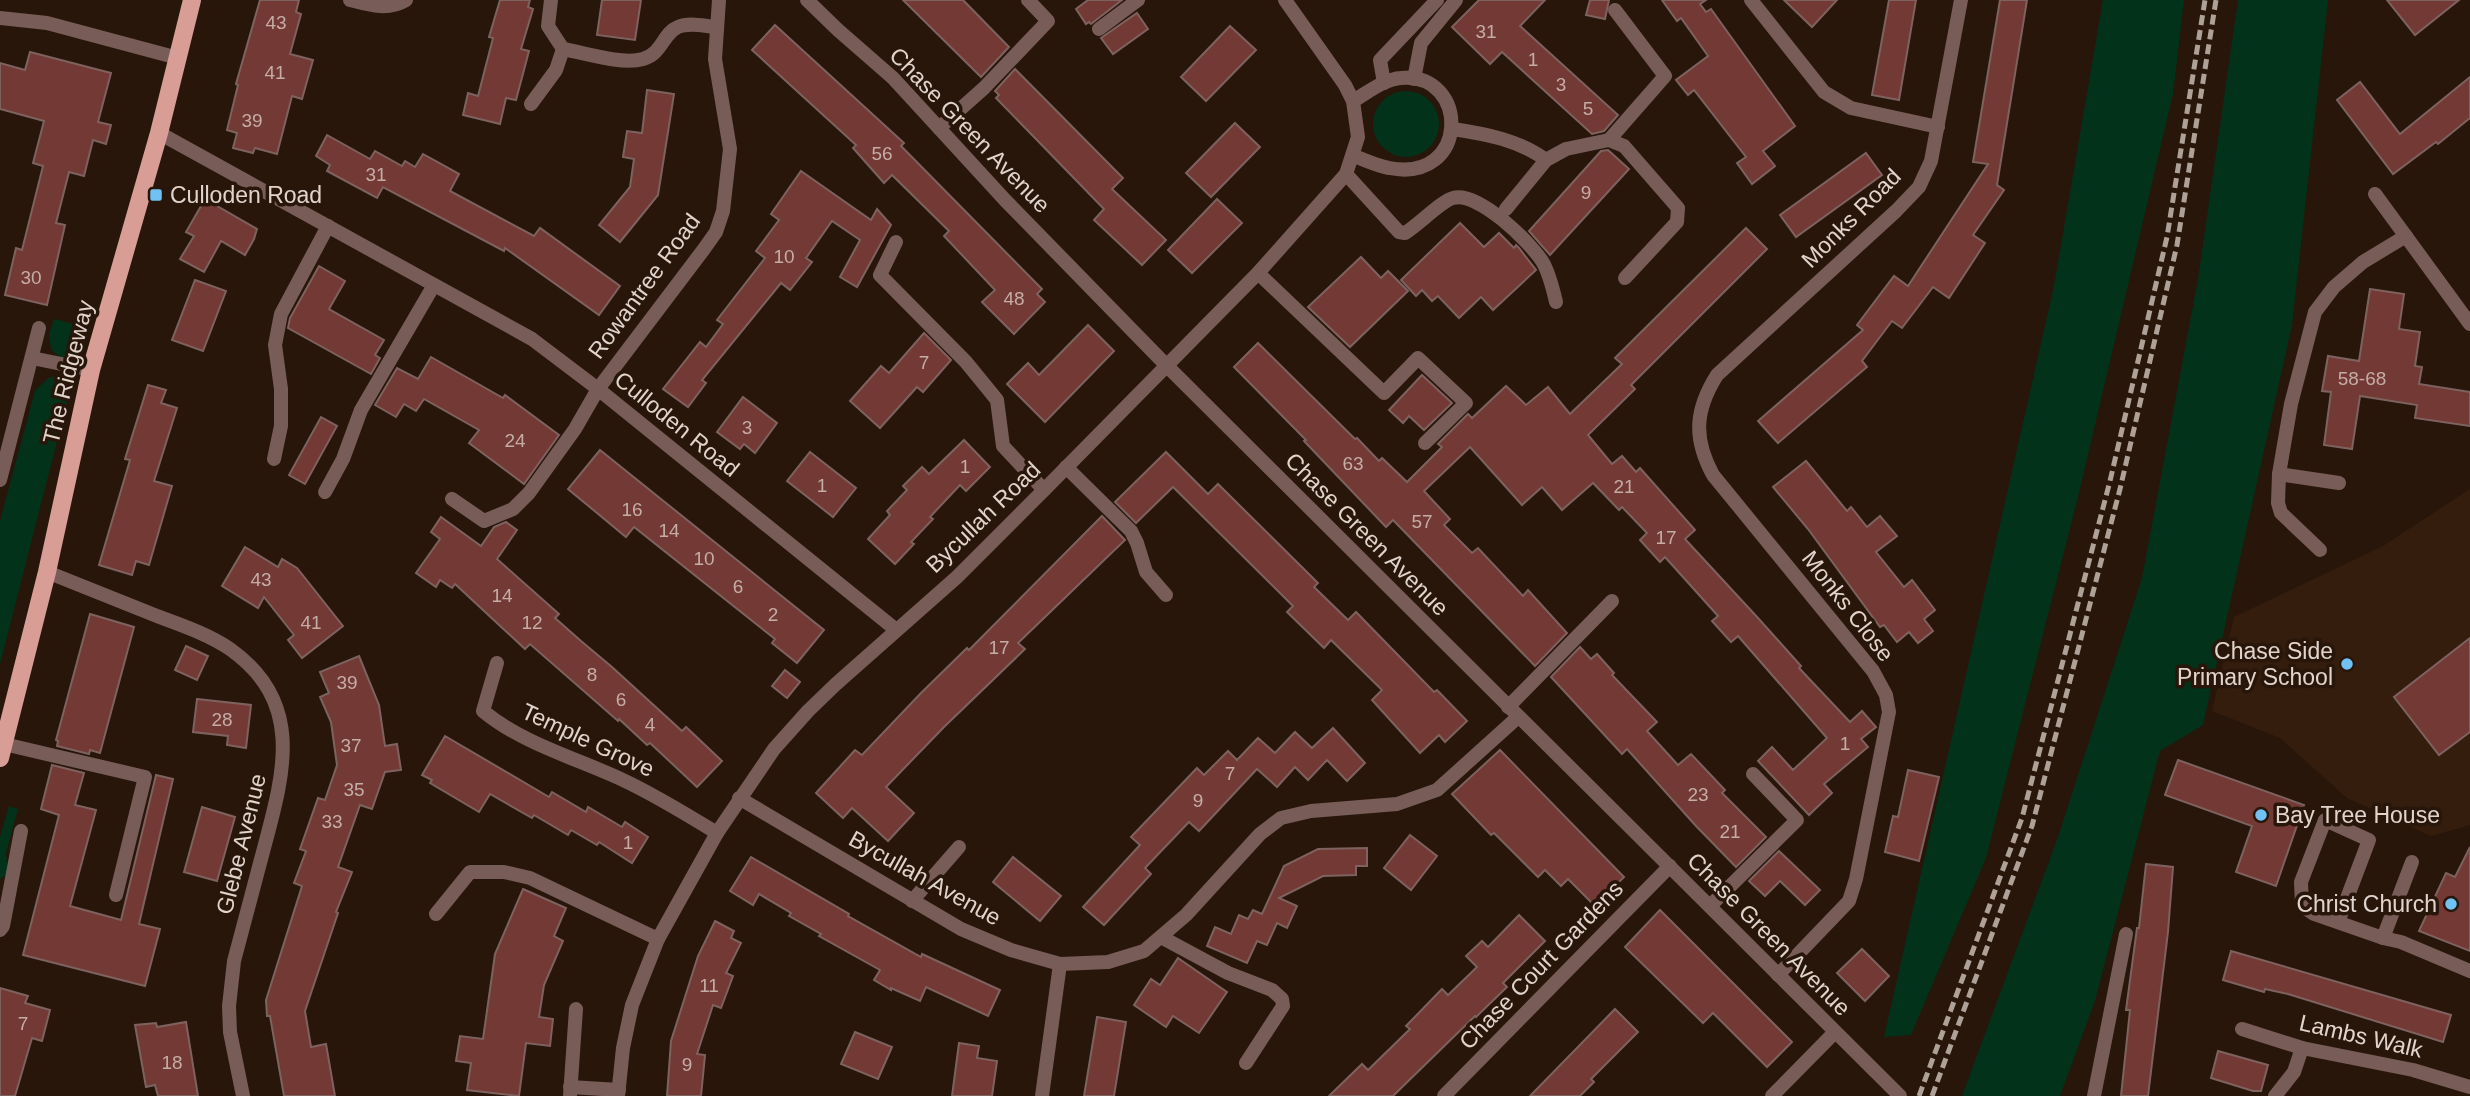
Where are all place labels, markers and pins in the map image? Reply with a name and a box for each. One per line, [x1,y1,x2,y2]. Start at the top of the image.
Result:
place label: Culloden Road [170,182,322,208]
marker: Culloden Road [148,187,164,203]
place label: Chase Side Primary School [2177,638,2333,690]
marker: Chase Side Primary School [2339,656,2355,672]
place label: Bay Tree House [2275,802,2440,828]
marker: Bay Tree House [2253,807,2269,823]
place label: Christ Church [2296,891,2437,917]
marker: Christ Church [2443,896,2459,912]

